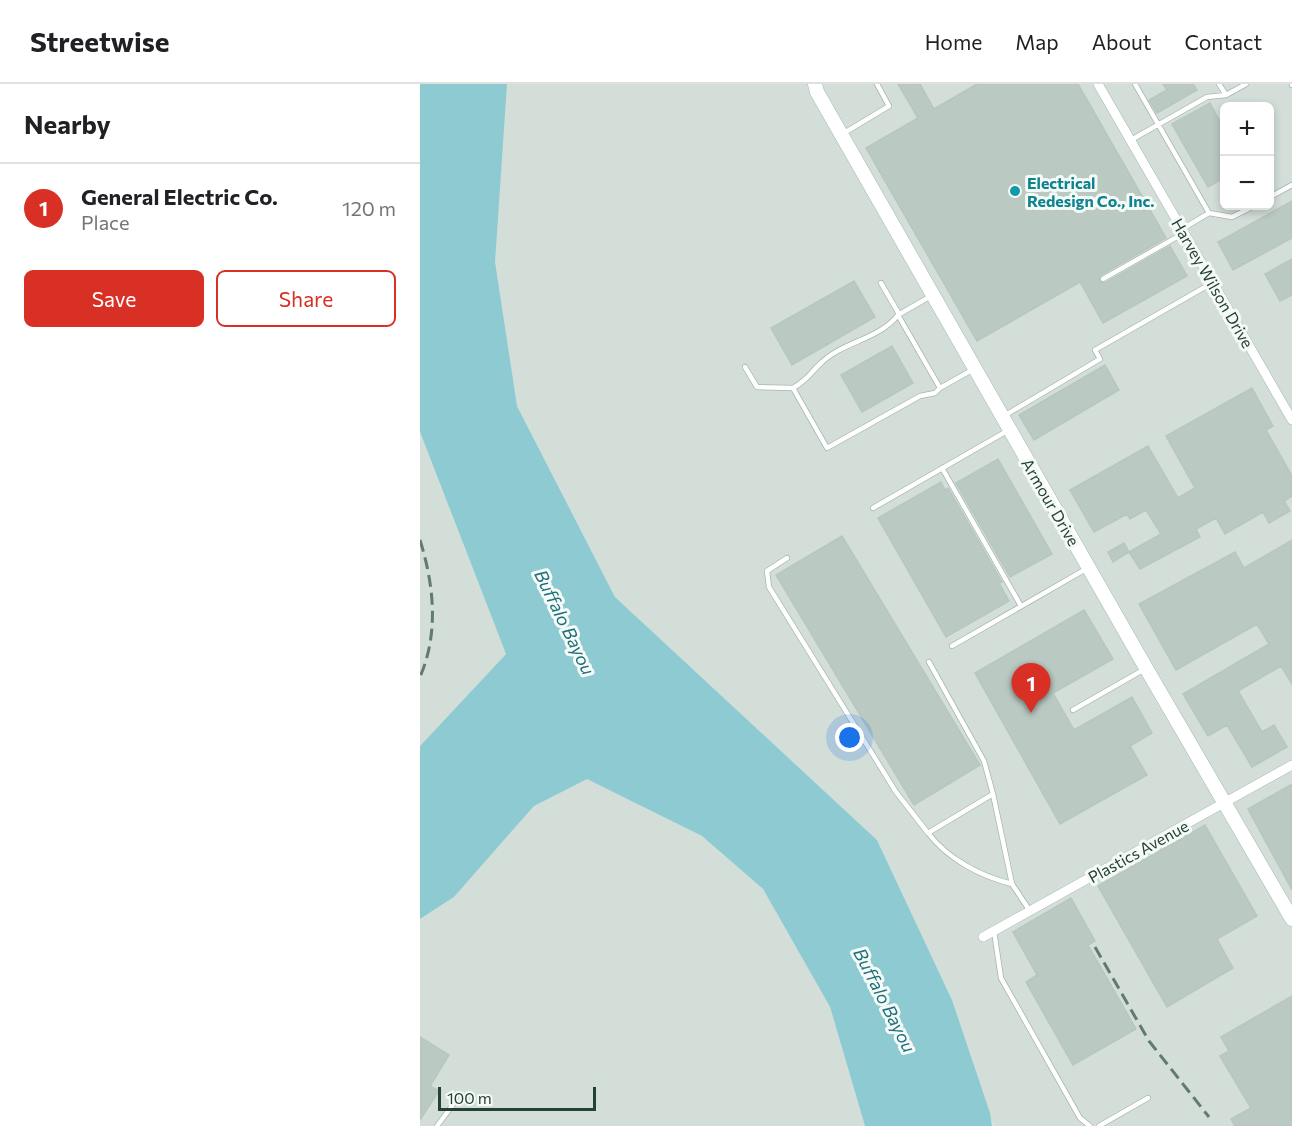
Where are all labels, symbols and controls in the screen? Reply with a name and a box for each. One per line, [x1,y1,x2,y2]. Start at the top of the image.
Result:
text: Streetwise [30,24,170,58]
text: Home [925,29,982,54]
text: Map [1015,29,1059,54]
text: About [1092,29,1151,54]
text: Contact [1184,29,1262,54]
map controls [1220,102,1274,210]
button: + [1220,102,1274,156]
text: Nearby [24,108,111,139]
button: − [1220,156,1274,210]
place label: Electrical Redesign Co., Inc. [1027,173,1154,210]
text: General Electric Co. [81,183,278,210]
marker: Electrical Redesign Co., Inc. [1008,184,1022,198]
text: 1 [39,196,48,220]
text: 120 m [342,196,396,220]
text: Place [81,210,130,234]
street label: Harvey Wilson Drive [1168,215,1258,351]
button: Save [24,270,204,327]
button: Share [216,270,396,327]
street label: Armour Drive [1018,455,1084,549]
water label: Buffalo Bayou [530,566,600,678]
pin: 1 [1012,664,1050,713]
your location [835,723,864,752]
street label: Plastics Avenue [1084,816,1192,886]
water label: Buffalo Bayou [849,944,921,1056]
scale bar [438,1084,596,1112]
text: 100 m [447,1088,492,1107]

